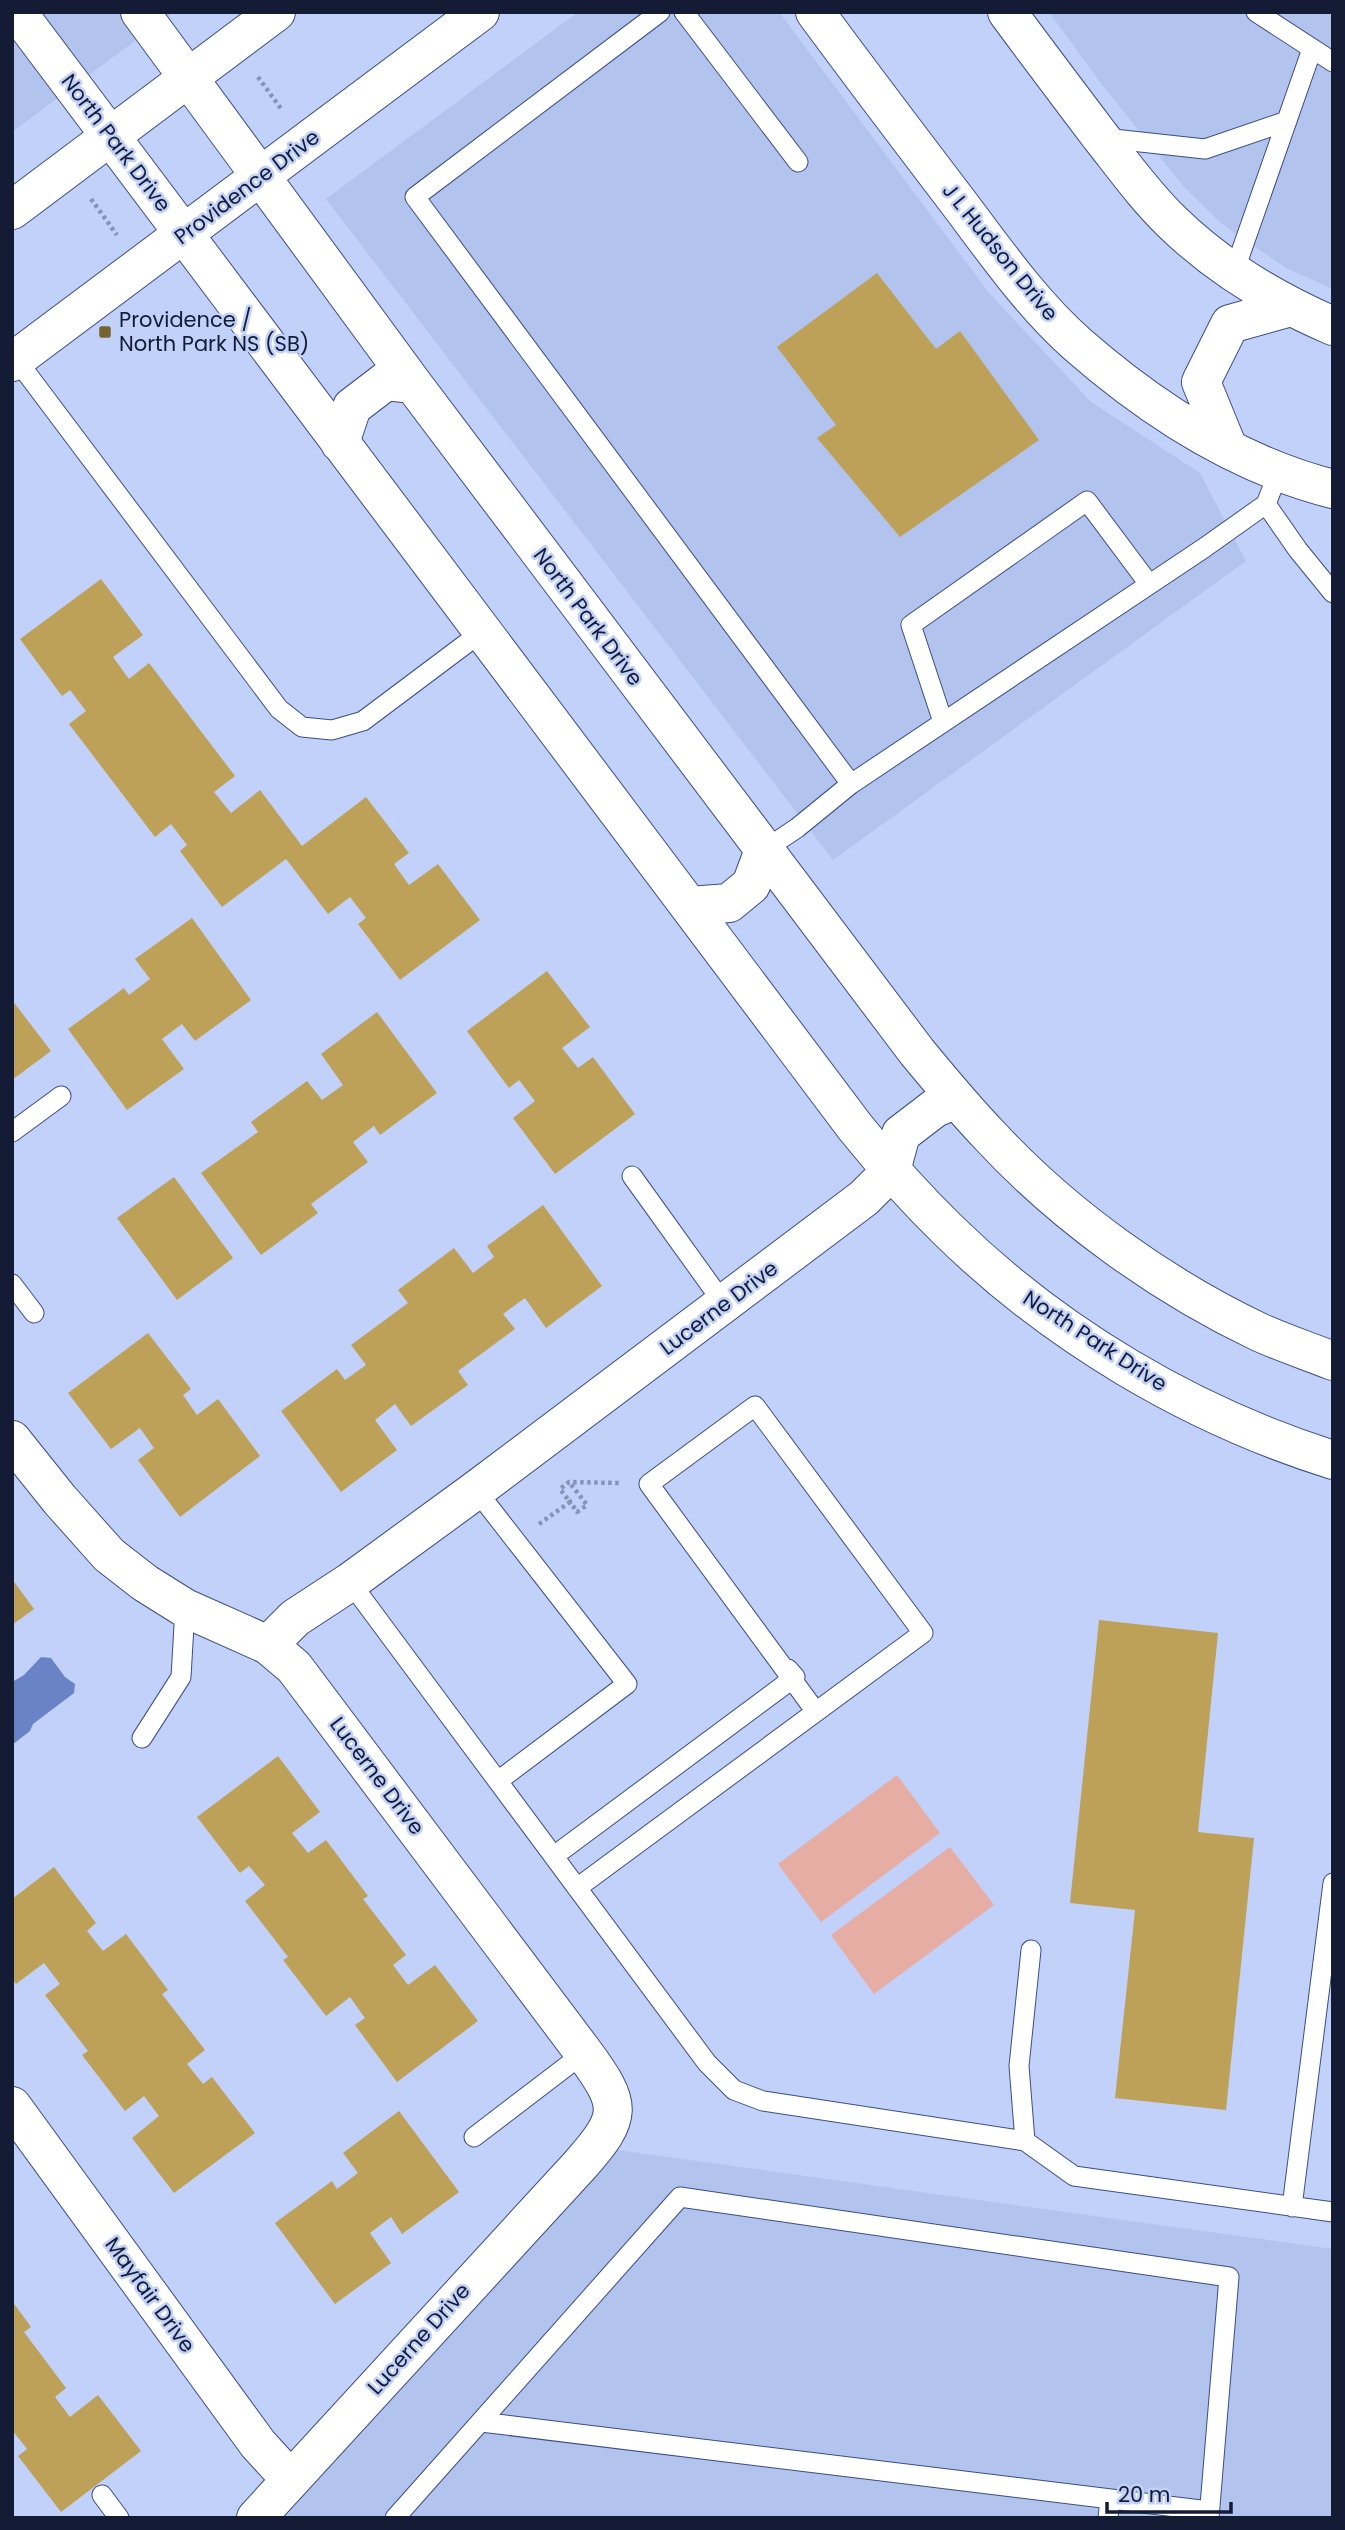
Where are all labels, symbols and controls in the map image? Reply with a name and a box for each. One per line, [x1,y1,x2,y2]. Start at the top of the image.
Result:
street label: North Park Drive [55,68,178,218]
street label: Providence Drive [168,122,325,251]
street label: J L Hudson Drive [936,177,1065,327]
place label: Providence / North Park NS (SB) [119,305,309,358]
marker: Providence / North Park NS (SB) [97,324,113,340]
street label: North Park Drive [527,542,650,692]
street label: Lucerne Drive [654,1254,784,1362]
street label: North Park Drive [1018,1283,1173,1398]
street label: Lucerne Drive [323,1711,431,1841]
street label: Mayfair Drive [99,2231,202,2358]
street label: Lucerne Drive [361,2277,477,2401]
scale bar [1107,2470,1231,2514]
text: 20 m [1118,2480,1171,2509]

